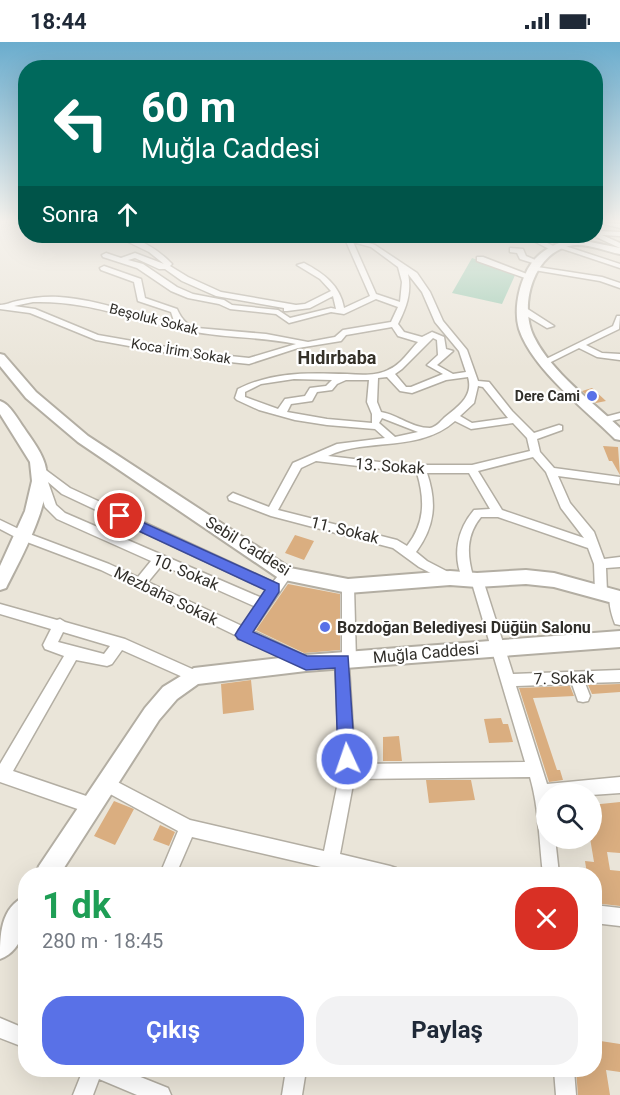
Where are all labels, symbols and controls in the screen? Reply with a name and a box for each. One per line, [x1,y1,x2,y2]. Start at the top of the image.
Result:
text: 18:44 [30,9,87,34]
text: 60 m [141,83,236,132]
icon: left [42,84,120,162]
text: Muğla Caddesi [141,133,320,165]
icon: ahead [111,198,144,231]
text: Sonra [42,202,99,227]
street label: Beşoluk Sokak [108,300,201,338]
street label: Koca İrim Sokak [130,335,233,367]
district label: Hıdırbaba [298,347,377,368]
place label: Dere Cami [515,388,580,404]
marker: Dere Cami [585,389,599,403]
street label: 13. Sokak [355,454,426,478]
pin [94,490,145,541]
icon: arrive [103,499,136,532]
street label: Sebil Caddesi [202,512,294,580]
street label: 11. Sokak [309,512,382,548]
street label: 10. Sokak [150,550,223,595]
street label: Mezbaha Sokak [111,563,222,630]
place label: Bozdoğan Belediyesi Düğün Salonu [337,618,591,637]
marker: Bozdoğan Belediyesi Düğün Salonu [318,620,332,634]
street label: Muğla Caddesi [372,639,480,667]
street label: 7. Sokak [533,667,596,689]
position arrow [315,727,379,791]
map controls [536,783,602,849]
button: search [536,783,602,849]
text: 1 dk [42,885,111,927]
button: close [515,887,578,950]
text: 280 m · 18:45 [42,929,163,953]
button: Çıkış [42,996,304,1065]
button: Paylaş [316,996,578,1065]

